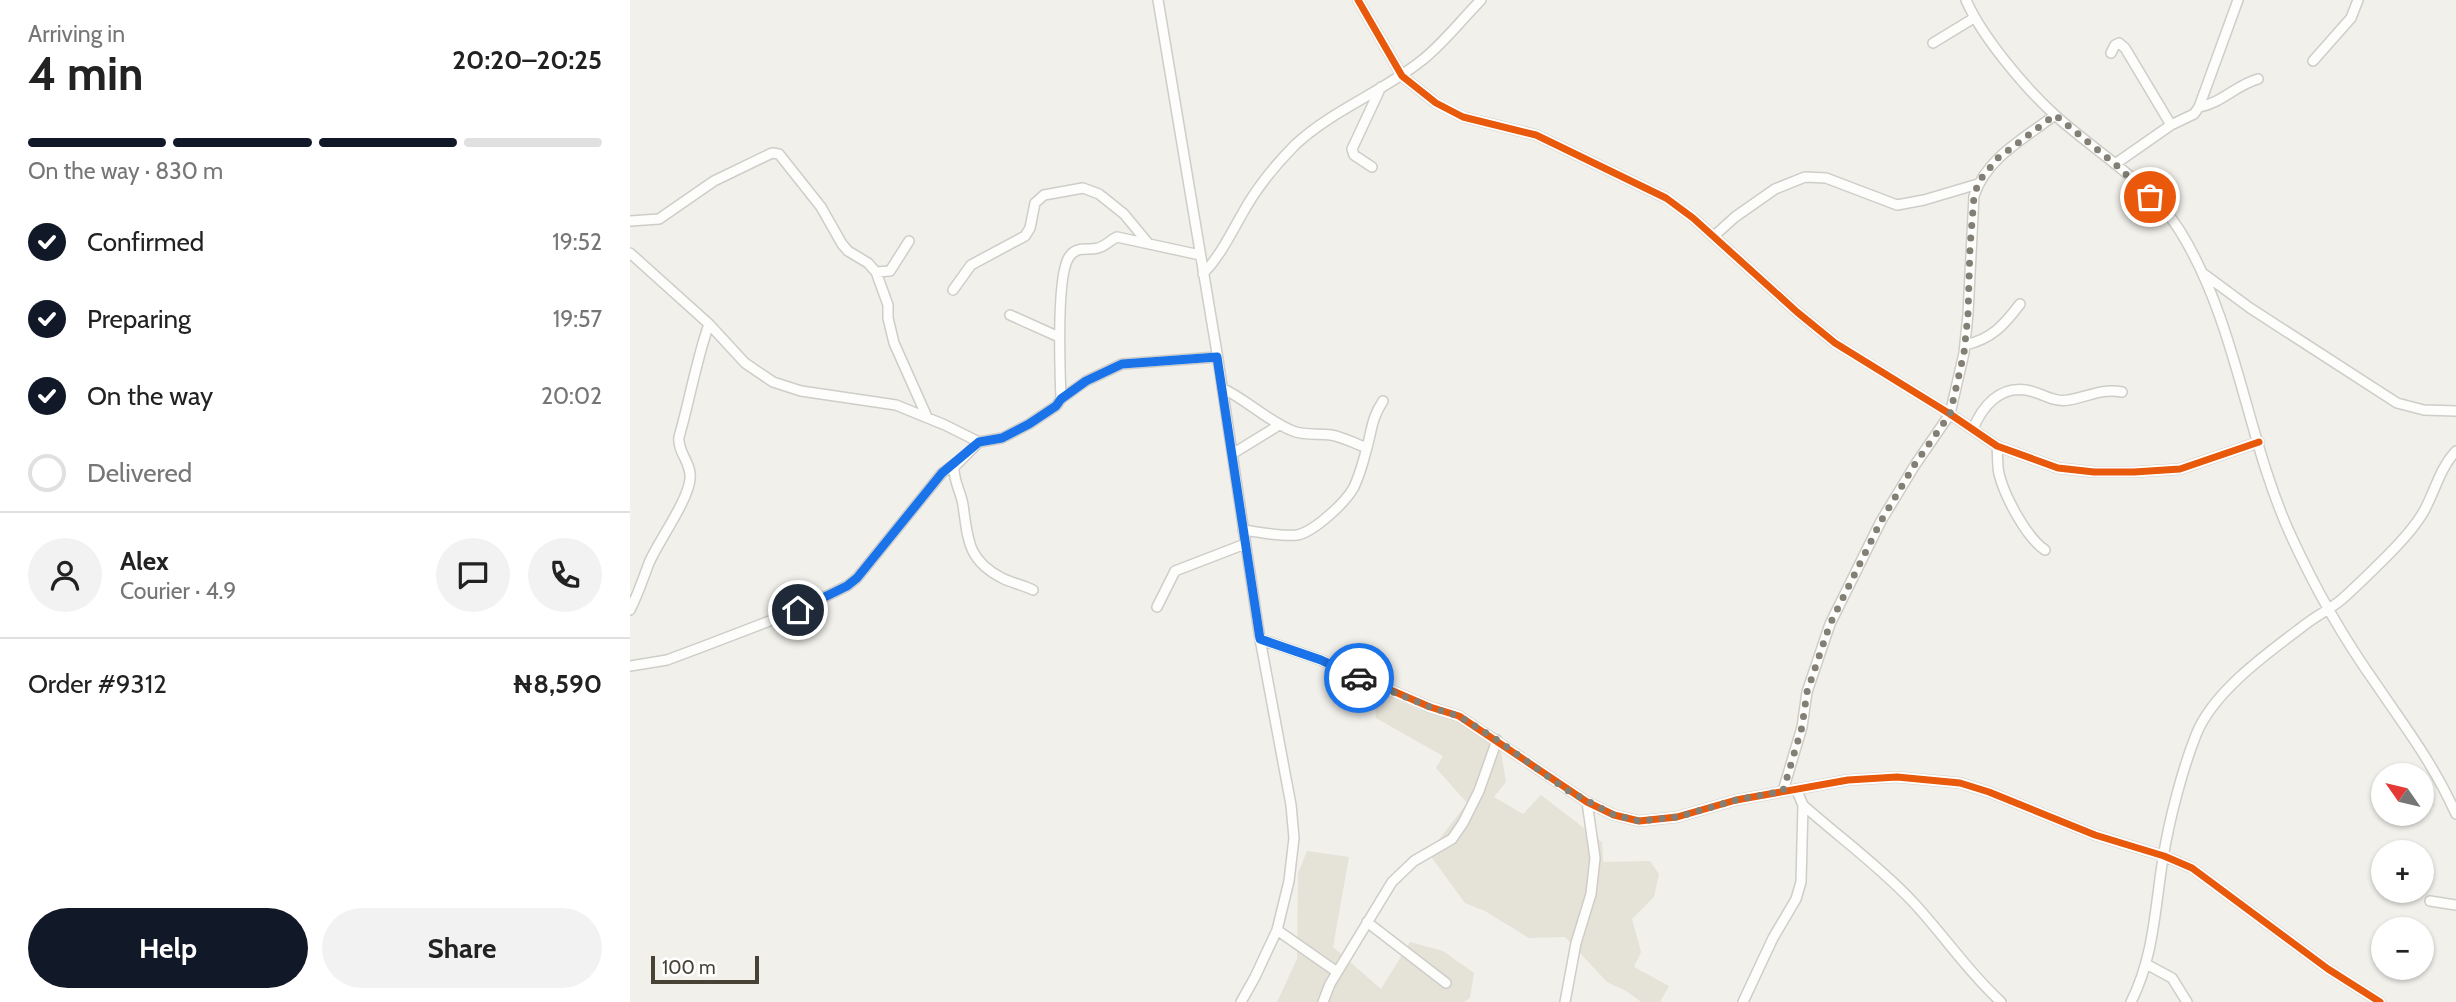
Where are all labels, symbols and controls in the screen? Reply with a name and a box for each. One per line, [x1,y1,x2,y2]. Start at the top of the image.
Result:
text: Arriving in [28,20,125,48]
text: 20:20–20:25 [452,44,602,76]
text: 4 min [28,46,143,102]
text: On the way · 830 m [28,157,223,185]
pin [2120,167,2180,227]
icon: bag [2131,178,2169,216]
icon: check [28,223,66,261]
text: Confirmed [87,226,204,258]
text: 19:52 [552,228,602,256]
icon: check [28,300,66,338]
text: Preparing [87,303,191,335]
text: 19:57 [553,305,602,333]
icon: check [28,377,66,415]
text: On the way [87,380,213,412]
text: 20:02 [541,382,602,410]
text: Delivered [87,457,192,489]
button: person [28,538,102,612]
button: chat [436,538,510,612]
button: phone [528,538,602,612]
text: Alex [120,545,169,577]
text: Courier · 4.9 [120,577,236,605]
pin [768,580,828,640]
icon: home [779,591,817,629]
courier [1324,643,1394,713]
icon: car [1340,659,1378,697]
text: Order #9312 [28,668,167,700]
text: ₦8,590 [512,668,602,700]
north arrow [2371,763,2434,826]
map controls [2371,763,2434,980]
button: + [2371,840,2434,903]
button: Help [28,908,308,988]
button: Share [322,908,602,988]
button: − [2371,917,2434,980]
scale bar [651,953,760,985]
text: 100 m [662,956,716,979]

